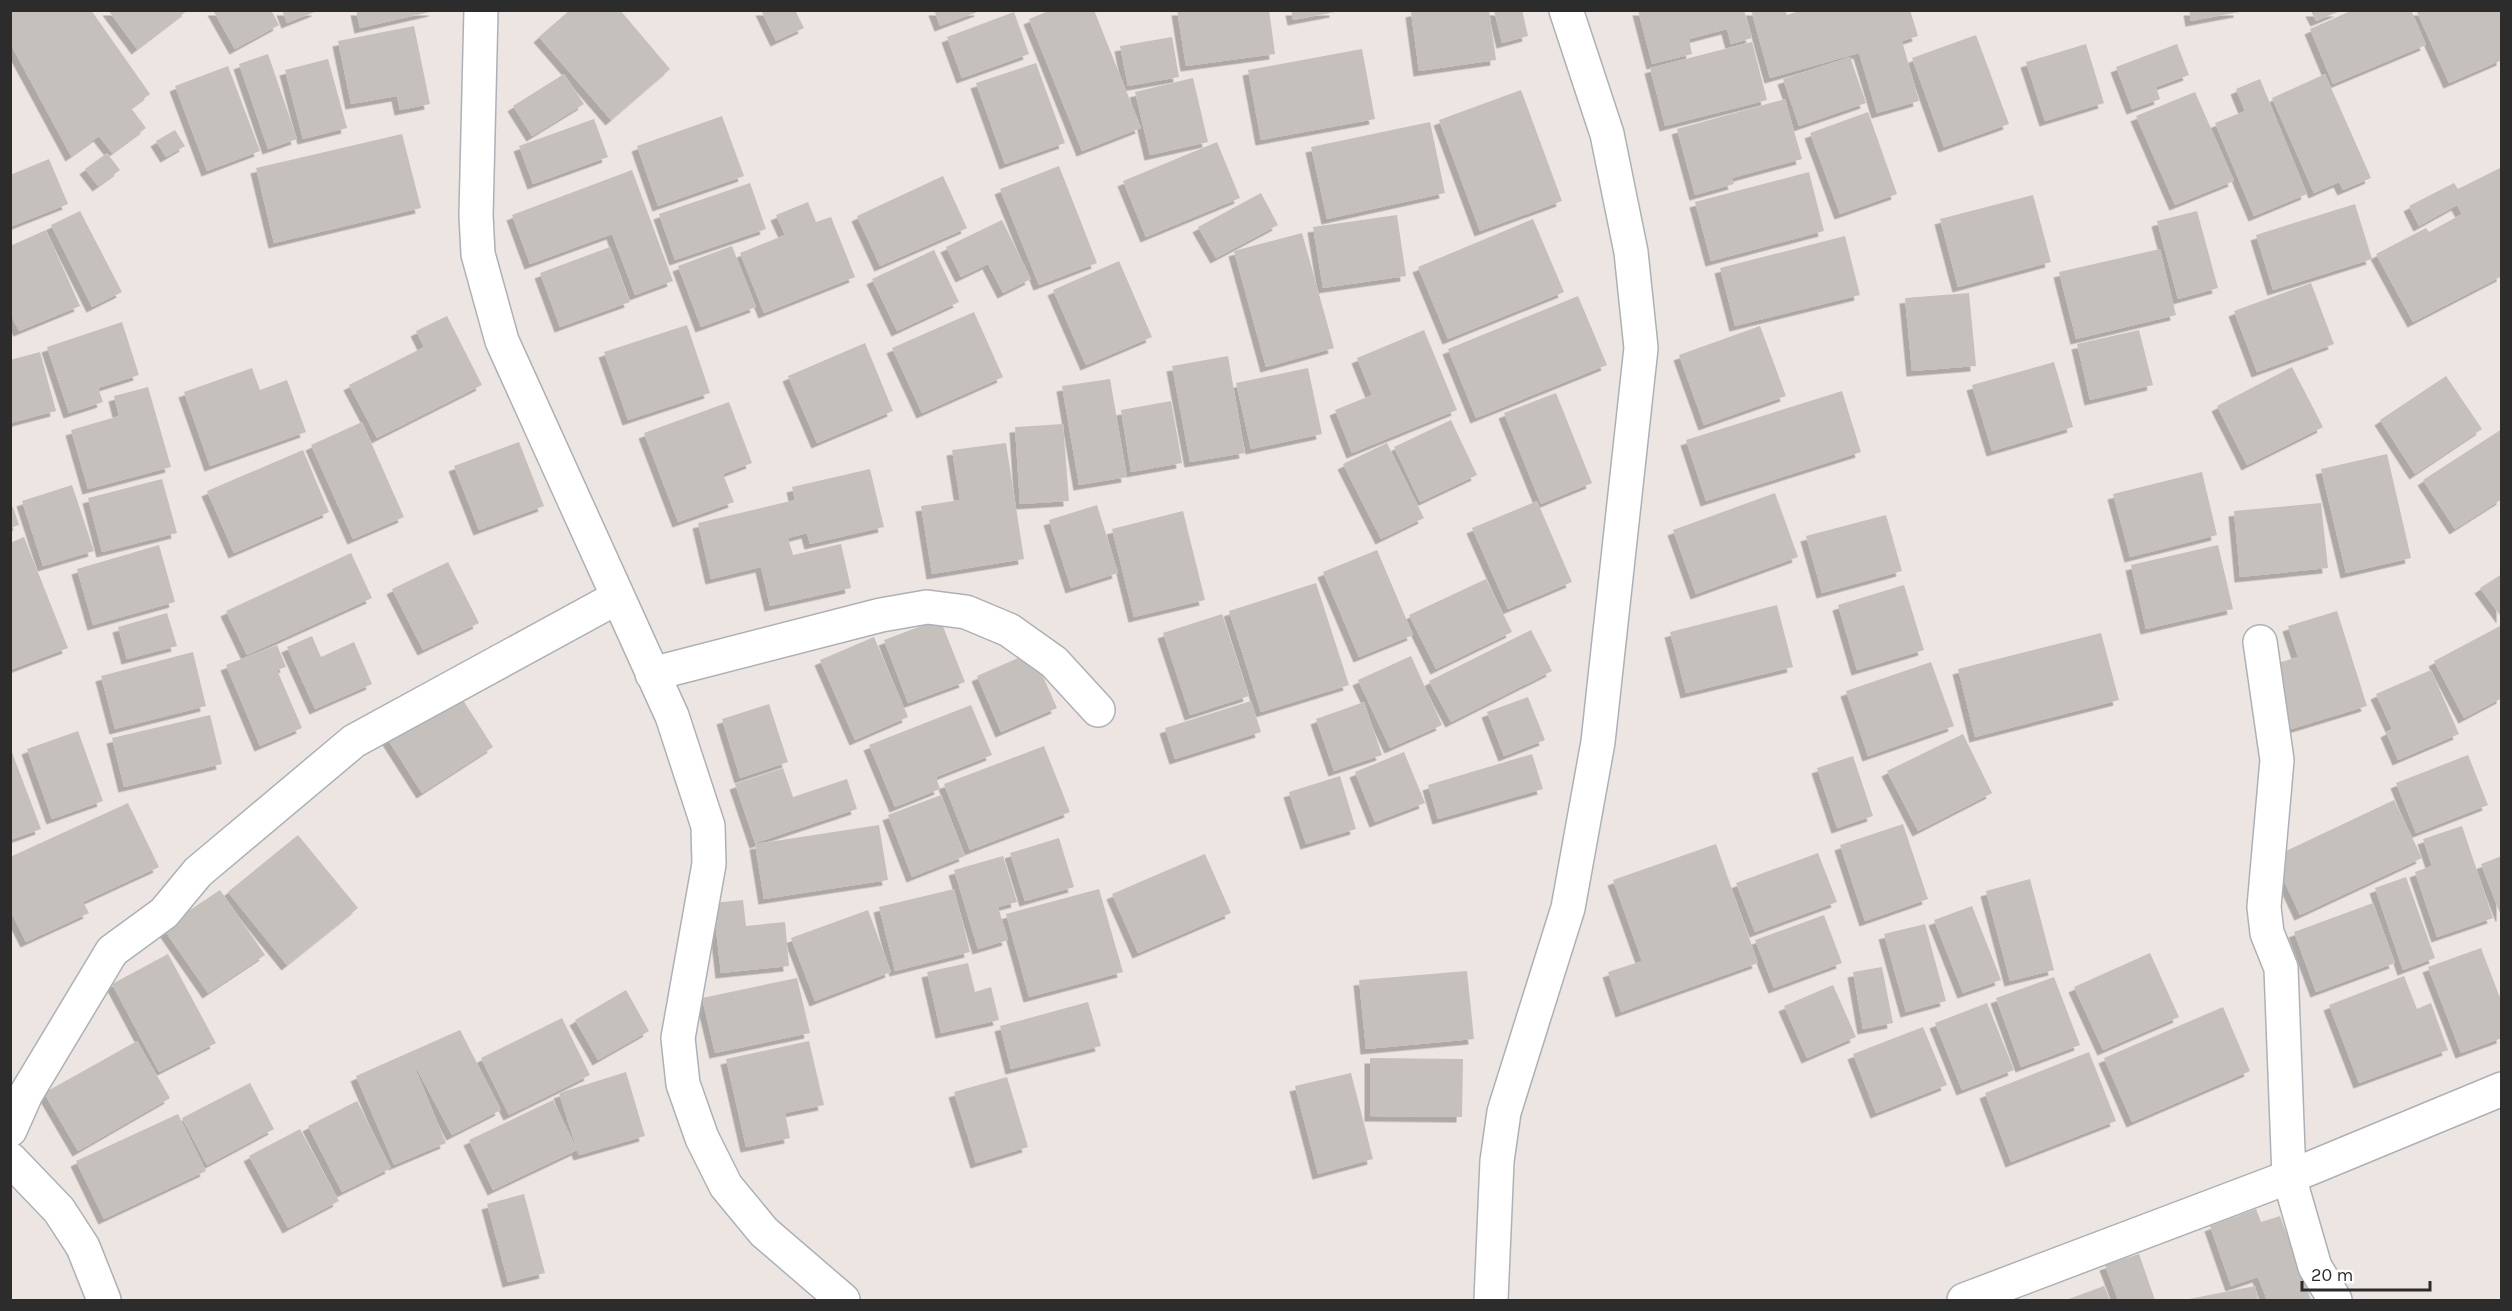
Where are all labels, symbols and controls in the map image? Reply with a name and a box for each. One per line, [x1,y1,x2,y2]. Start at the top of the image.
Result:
scale bar [2302,1254,2430,1292]
text: 20 m [2311,1264,2353,1286]

